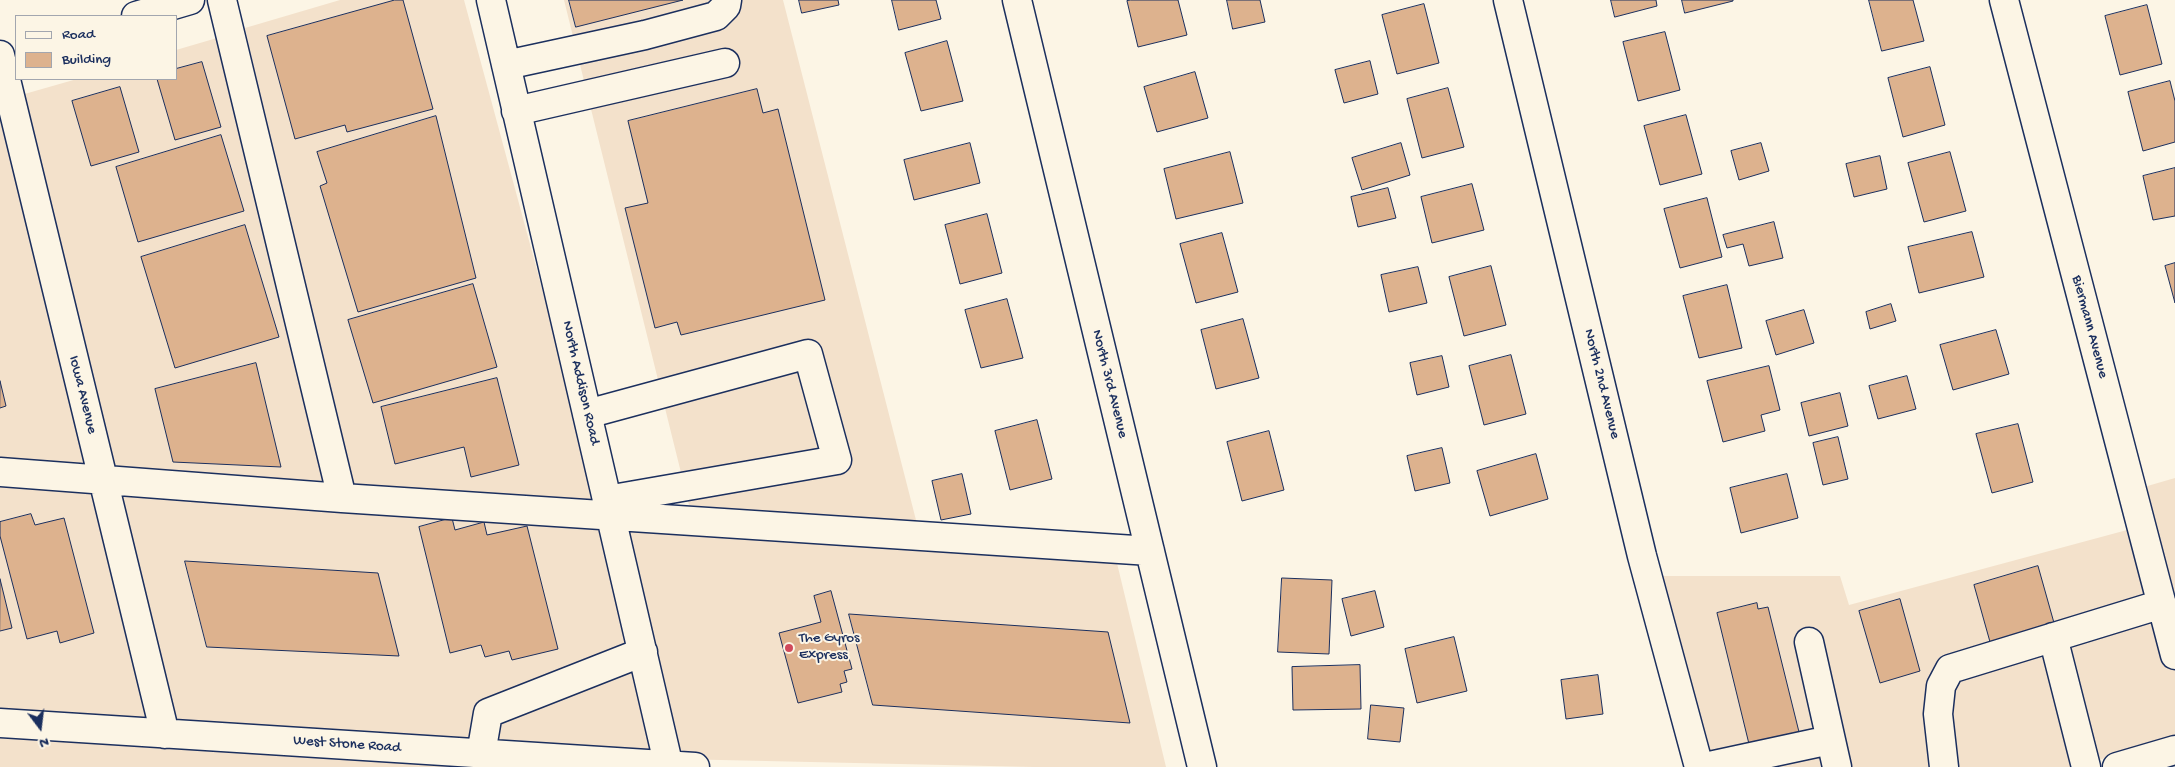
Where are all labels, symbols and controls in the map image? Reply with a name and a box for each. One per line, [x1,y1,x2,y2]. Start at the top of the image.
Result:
legend [15,15,178,80]
text: Road [62,26,95,44]
text: Building [62,51,111,69]
street label: Biermann Avenue [2067,274,2111,380]
street label: North Addison Road [557,319,603,447]
street label: North 2nd Avenue [1579,327,1623,441]
street label: North 3rd Avenue [1087,328,1131,440]
street label: Iowa Avenue [64,354,100,436]
place label: The Gyros Express [799,630,860,665]
marker: The Gyros Express [783,642,795,654]
north arrow [15,702,65,752]
street label: West Stone Road [293,732,401,758]
text: N [37,733,51,751]

